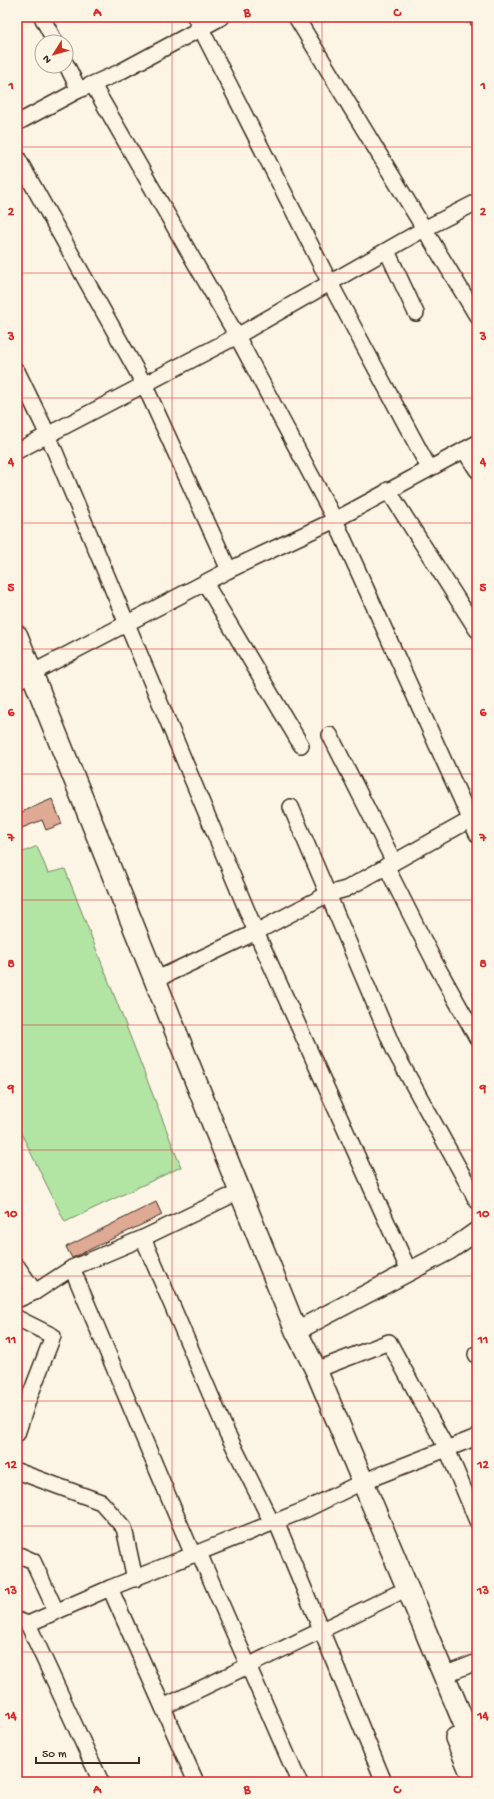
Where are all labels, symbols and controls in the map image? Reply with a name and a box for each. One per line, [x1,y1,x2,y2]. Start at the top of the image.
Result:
text: A [92,6,102,21]
text: B [243,6,252,21]
text: C [392,6,402,21]
north arrow [34,34,74,74]
text: N [41,52,55,65]
text: 1 [7,79,14,94]
text: 1 [479,79,486,94]
text: 2 [8,205,15,220]
text: 2 [480,205,487,220]
text: 3 [7,330,15,345]
text: 3 [479,330,487,345]
text: 4 [7,455,15,470]
text: 4 [479,455,487,470]
text: 5 [8,581,15,596]
text: 5 [480,581,487,596]
text: 6 [8,706,15,721]
text: 6 [480,706,487,721]
text: 7 [7,831,16,846]
text: 7 [479,831,488,846]
text: 8 [7,957,15,972]
text: 8 [479,957,487,972]
text: 9 [7,1082,15,1097]
text: 9 [479,1082,487,1097]
text: 10 [4,1207,18,1222]
text: 10 [476,1207,490,1222]
text: 11 [5,1333,16,1348]
text: 11 [477,1333,488,1348]
text: 12 [4,1458,17,1473]
text: 12 [476,1458,489,1473]
text: 13 [4,1584,17,1599]
text: 13 [476,1584,489,1599]
text: 14 [4,1709,18,1724]
text: 14 [476,1709,490,1724]
scale bar [36,1739,139,1765]
text: 50 m [42,1748,67,1762]
text: A [92,1783,102,1798]
text: B [243,1783,252,1798]
text: C [392,1783,402,1798]

